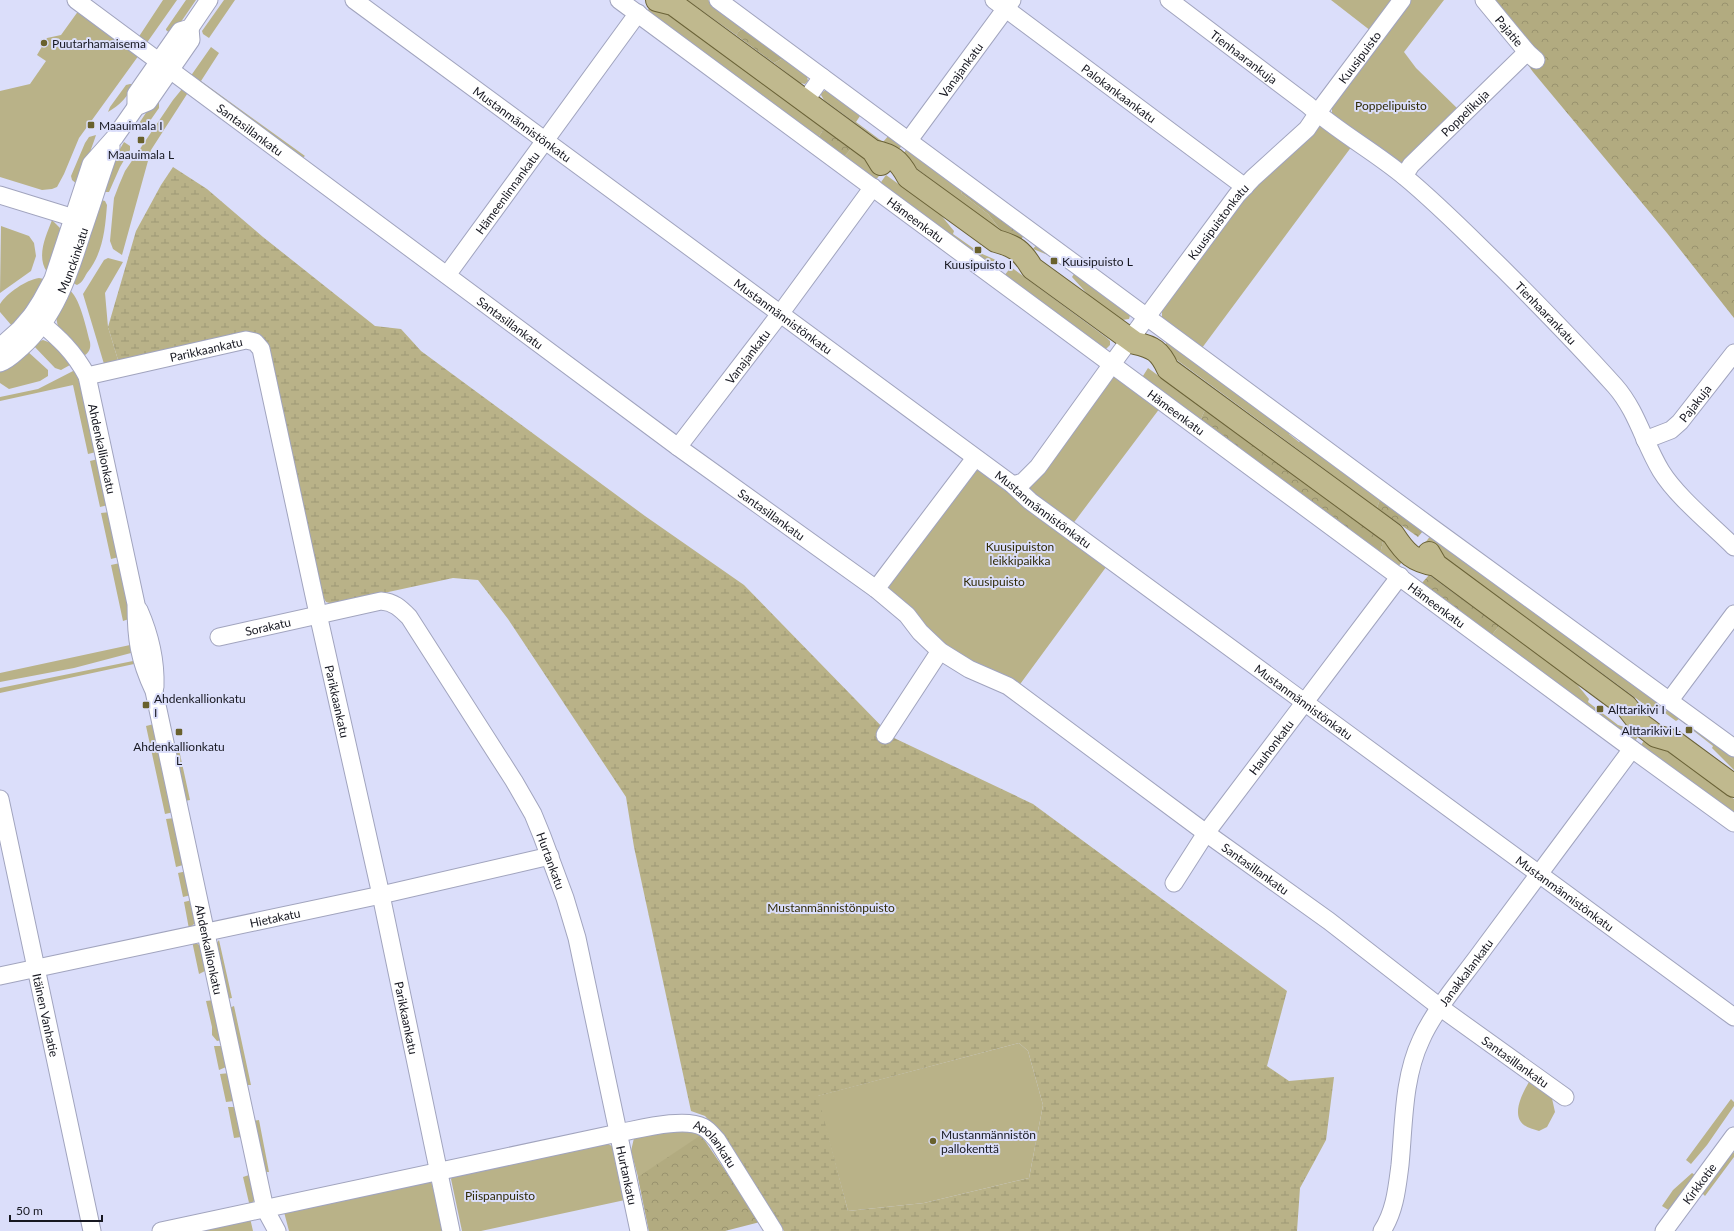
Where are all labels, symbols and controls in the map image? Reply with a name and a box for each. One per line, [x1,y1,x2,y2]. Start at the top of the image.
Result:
street label: Pajatie [1492,12,1527,49]
street label: Tienhaarankuja [1207,26,1281,87]
street label: Kuusipuisto [1335,28,1384,86]
place label: Puutarhamaisema [52,36,146,51]
marker: Puutarhamaisema [39,38,49,48]
street label: Vanajankatu [935,40,986,100]
street label: Palokankaankatu [1079,61,1159,126]
street label: Mustanmännistönkatu [470,83,574,165]
street label: Poppelikuja [1438,86,1492,139]
park label: Poppelipuisto [1355,98,1427,113]
street label: Santasillankatu [214,100,286,159]
place label: Maauimala I [99,118,163,133]
marker: Maauimala I [86,120,96,130]
marker: Maauimala L [136,135,146,145]
place label: Maauimala L [108,147,174,162]
street label: Hämeenlinnankatu [472,148,542,237]
street label: Kuusipuistonkatu [1184,180,1251,262]
street label: Hämeenkatu [884,193,947,245]
street label: Munckinkatu [54,225,91,296]
marker: Kuusipuisto I [973,245,983,255]
place label: Kuusipuisto L [1062,254,1133,269]
marker: Kuusipuisto L [1049,256,1059,266]
place label: Kuusipuisto I [944,257,1012,272]
street label: Mustanmännistönkatu [731,275,835,357]
street label: Tienhaarankatu [1512,278,1580,347]
street label: Santasillankatu [474,293,546,352]
street label: Vanajankatu [722,326,773,387]
street label: Parikkaankatu [168,334,244,365]
street label: Pajakuja [1676,381,1714,425]
street label: Hämeenkatu [1145,386,1208,438]
street label: Ahdenkallionkatu [86,402,120,495]
street label: Mustanmännistönkatu [992,467,1094,551]
street label: Santasillankatu [735,485,808,543]
park label: Kuusipuiston leikkipaikka [986,539,1054,568]
park label: Kuusipuisto [963,574,1025,589]
street label: Hämeenkatu [1405,579,1468,631]
street label: Sorakatu [243,614,292,639]
street label: Mustanmännistönkatu [1252,661,1356,743]
street label: Parikkaankatu [322,664,353,739]
place label: Ahdenkallionkatu I [154,691,246,720]
marker: Ahdenkallionkatu I [141,700,151,710]
place label: Alttarikivi I [1608,702,1665,717]
marker: Alttarikivi I [1595,704,1605,714]
street label: Hauhonkatu [1245,717,1296,778]
place label: Alttarikivi L [1621,723,1681,738]
marker: Alttarikivi L [1684,725,1694,735]
marker: Ahdenkallionkatu L [174,727,184,737]
place label: Ahdenkallionkatu L [133,739,225,768]
street label: Hurtankatu [534,830,569,892]
street label: Santasillankatu [1219,839,1292,897]
street label: Mustanmännistönkatu [1513,852,1617,934]
park label: Mustanmännistönpuisto [767,900,895,915]
street label: Ahdenkallionkatu [192,903,226,996]
street label: Hietakatu [248,905,302,930]
street label: Janakkalankatu [1436,936,1496,1009]
street label: Itäinen Vanhatie [30,972,62,1058]
street label: Parikkaankatu [392,980,421,1056]
street label: Santasillankatu [1479,1032,1552,1091]
street label: Apolankatu [692,1117,740,1170]
place label: Mustanmännistön pallokenttä [941,1127,1036,1156]
marker: Mustanmännistön pallokenttä [928,1136,938,1146]
street label: Hurtankatu [614,1144,641,1206]
street label: Kirkkotie [1679,1160,1719,1207]
park label: Piispanpuisto [465,1188,535,1203]
scale bar [10,1197,102,1223]
text: 50 m [16,1203,43,1218]

